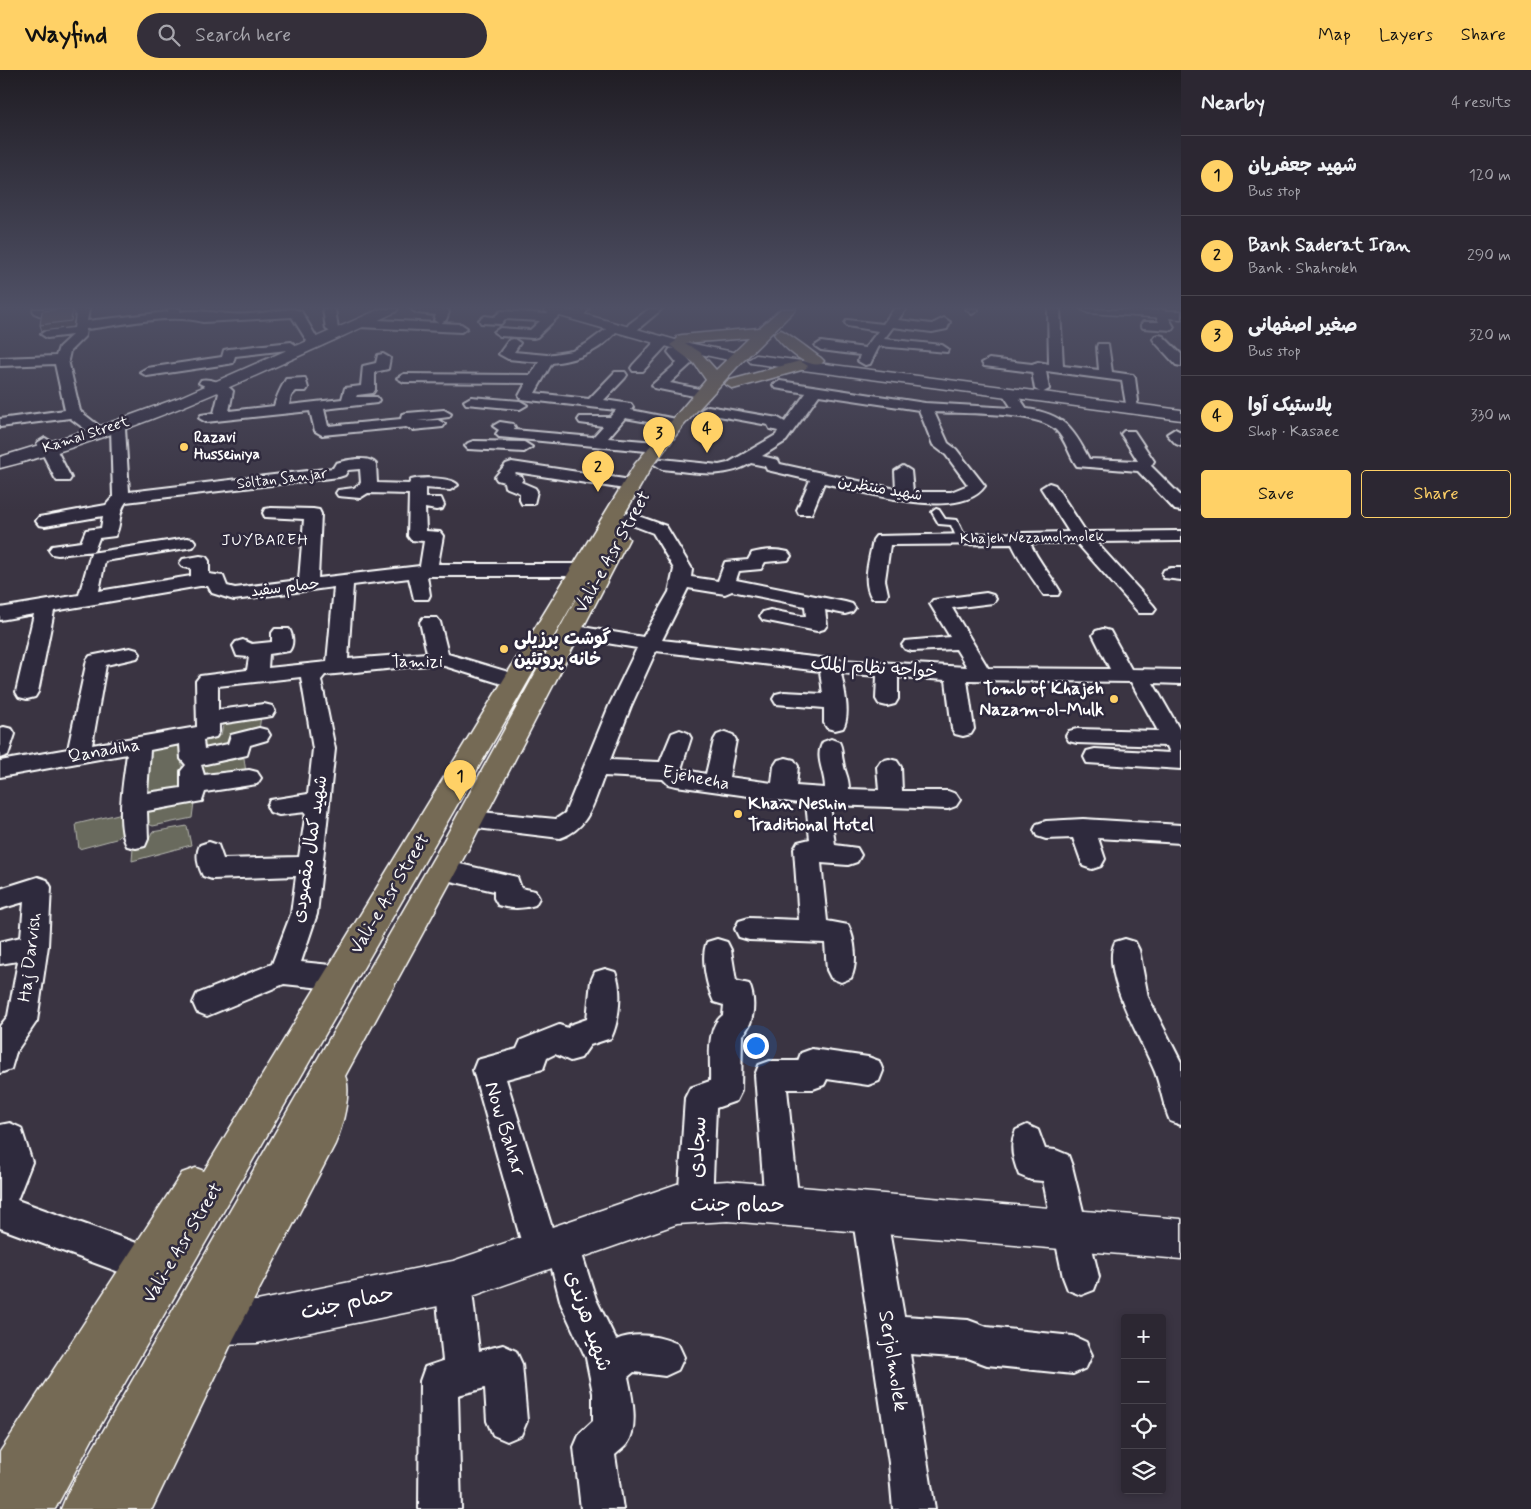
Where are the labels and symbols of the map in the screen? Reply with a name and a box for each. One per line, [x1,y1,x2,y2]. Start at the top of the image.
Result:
street label: Kamal Street [40,412,132,458]
pin: 4 [691,412,723,453]
pin: 3 [643,417,675,458]
place label: Razavi Husseiniya [194,428,260,465]
marker: Razavi Husseiniya [178,441,190,453]
pin: 2 [582,451,614,492]
street label: Soltan Sanjar [236,463,329,494]
street label: شهید منتظرین [836,472,924,506]
street label: Vali-e Asr Street [569,487,657,617]
street label: Khajeh Nezamolmolek [960,527,1105,549]
district label: JUYBAREH [221,530,309,551]
street label: حمام سفید [250,574,320,602]
place label: گوشت برزیلی خانه پروتئین [514,627,611,672]
marker: گوشت برزیلی خانه پروتئین [498,643,510,655]
street label: Tamizi [391,650,443,674]
street label: خواجه نظام الملک [810,652,938,685]
place label: Tomb of Khajeh Nazam-ol-Mulk [979,677,1104,722]
marker: Tomb of Khajeh Nazam-ol-Mulk [1108,693,1120,705]
street label: Qanadiha [66,733,142,769]
pin: 1 [444,760,476,801]
street label: Ejeheeha [660,760,732,796]
street label: شهید کمال مقصودی [286,774,334,924]
place label: Khan Neshin Traditional Hotel [748,792,874,837]
marker: Khan Neshin Traditional Hotel [732,808,744,820]
street label: Vali-e Asr Street [345,829,435,959]
street label: Haj Darvish [13,911,47,1003]
your location [743,1033,769,1059]
street label: Now Bahar [477,1078,533,1180]
street label: سجادی [682,1115,714,1179]
street label: Vali-e Asr Street [138,1178,228,1308]
street label: حمام جنت [690,1190,785,1221]
street label: شهید هرندی [558,1267,618,1375]
street label: حمام جنت [298,1279,396,1327]
street label: Serjolmolek [871,1308,915,1414]

